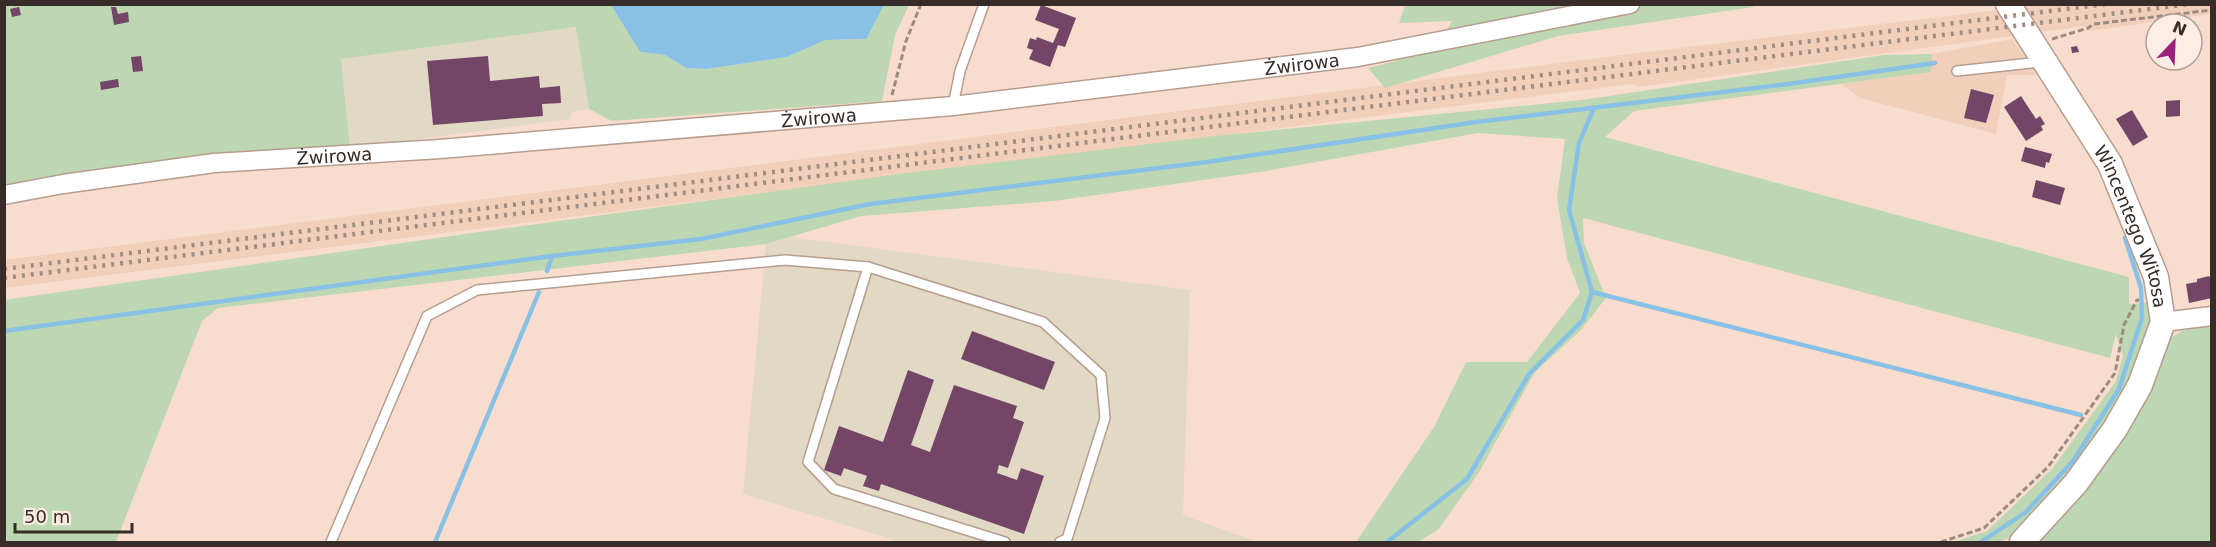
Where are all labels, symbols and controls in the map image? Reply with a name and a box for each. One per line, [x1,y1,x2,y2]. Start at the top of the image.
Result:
north arrow [2144,12,2204,72]
text: N [2170,17,2190,40]
street label: Żwirowa [1263,49,1341,79]
street label: Żwirowa [780,104,857,131]
street label: Wincentego Witosa [2090,141,2171,309]
street label: Żwirowa [296,143,373,168]
scale bar [15,496,132,534]
text: 50 m [24,506,70,527]

